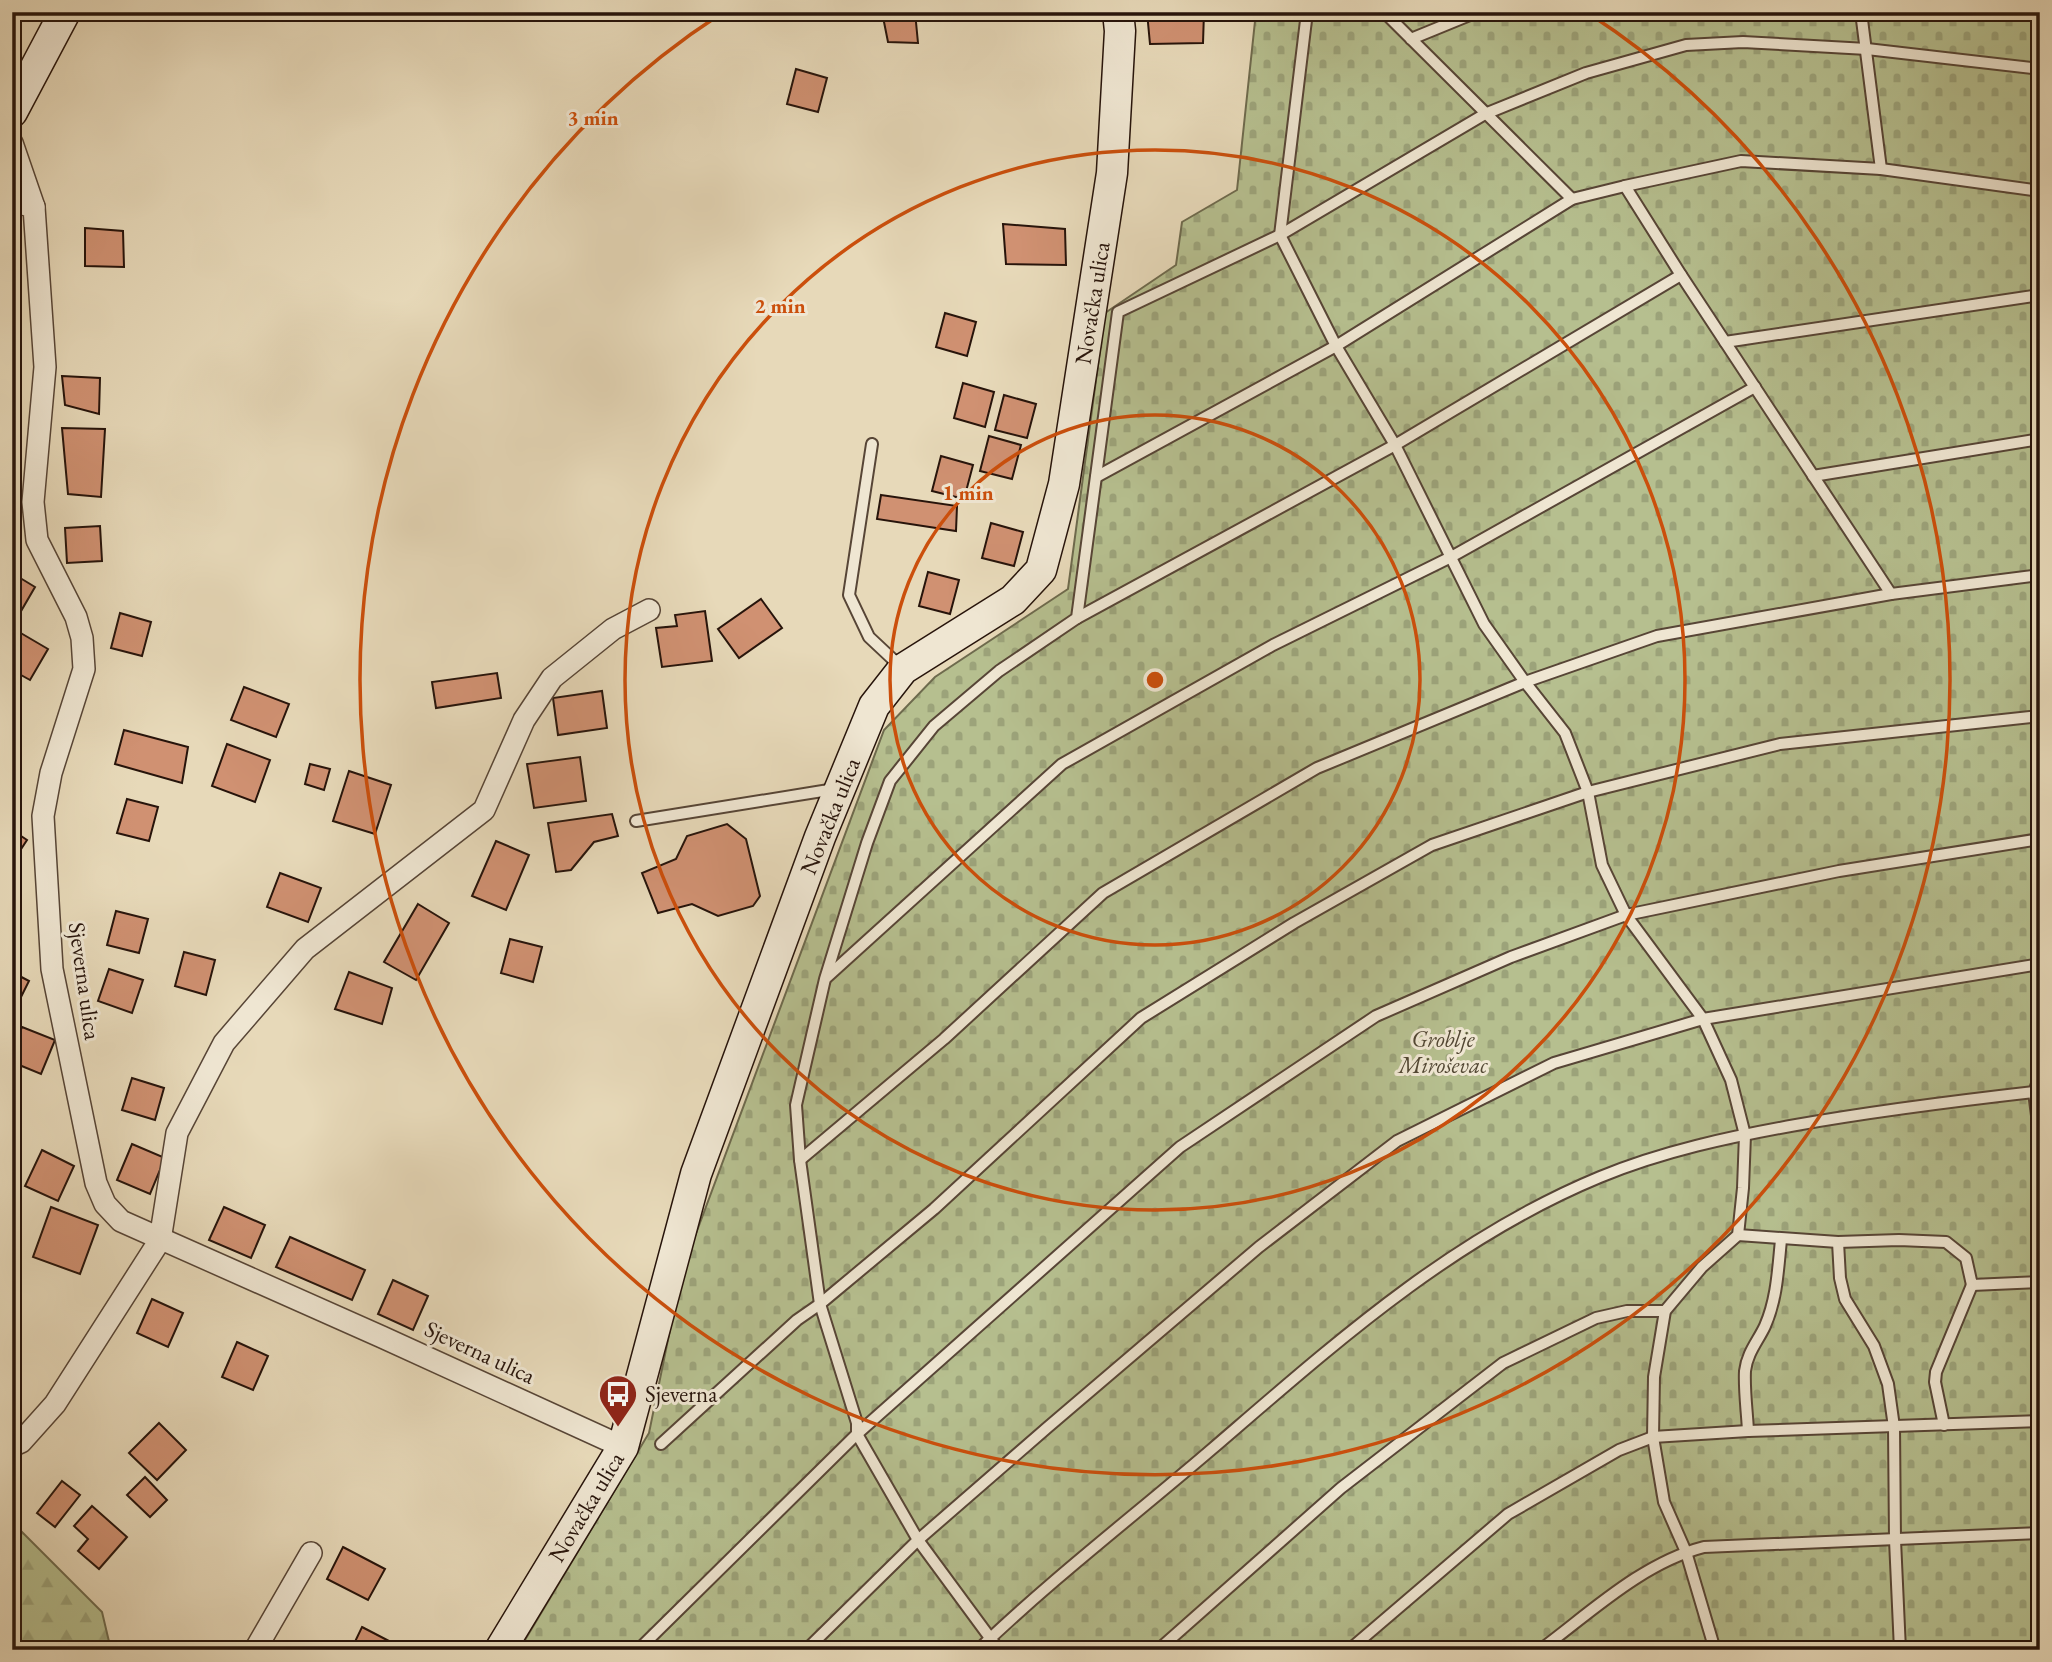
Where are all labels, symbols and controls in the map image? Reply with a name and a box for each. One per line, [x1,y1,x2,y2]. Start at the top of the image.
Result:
text: 3 min [567,104,619,131]
street label: Novačka ulica [1068,239,1117,366]
text: 2 min [754,292,806,319]
text: 1 min [942,479,994,506]
centre of rings [1143,668,1167,692]
street label: Novačka ulica [793,752,867,879]
street label: Sjeverna ulica [62,920,108,1043]
park label: Groblje Miroševac [1397,1024,1488,1080]
street label: Sjeverna ulica [420,1313,541,1391]
bus stop icon: Sjeverna [597,1373,639,1428]
place label: Sjeverna [645,1379,718,1409]
street label: Novačka ulica [541,1446,631,1568]

